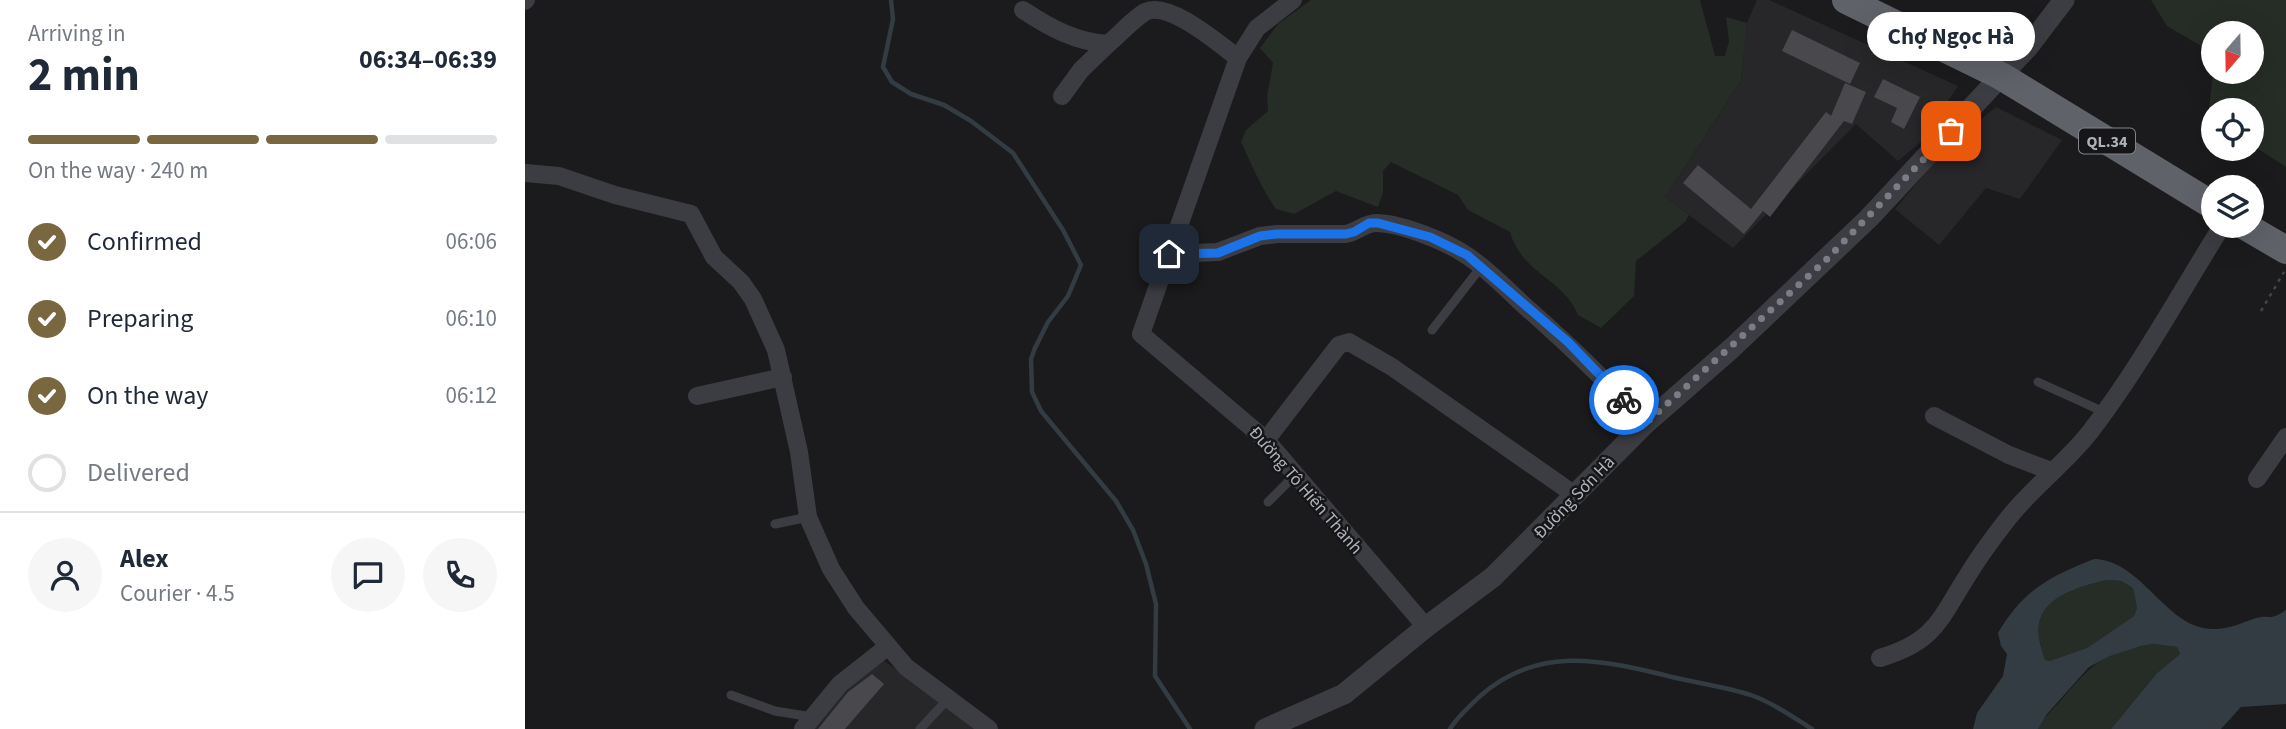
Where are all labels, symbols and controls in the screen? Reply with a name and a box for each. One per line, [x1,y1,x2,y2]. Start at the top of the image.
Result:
callout: Chợ Ngọc Hà [1867,12,2035,61]
text: Arriving in [28,17,126,50]
text: Chợ Ngọc Hà [1888,20,2014,53]
north arrow [2201,21,2265,84]
map controls [2201,21,2264,238]
text: 06:34–06:39 [359,41,497,78]
text: 2 min [28,43,140,108]
button: locate [2201,98,2264,161]
pin [1921,101,1981,161]
icon: bag [1932,112,1970,150]
road number: QL.34 [2079,128,2135,154]
text: On the way · 240 m [28,154,208,187]
button: layers [2201,175,2264,238]
icon: check [28,223,66,261]
text: Confirmed [87,223,202,260]
pin [1139,224,1199,284]
text: 06:06 [446,225,497,258]
icon: home [1150,235,1188,273]
icon: check [28,300,66,338]
text: Preparing [87,300,193,337]
text: 06:10 [446,302,497,335]
courier [1589,365,1659,435]
icon: check [28,377,66,415]
text: On the way [87,377,208,414]
text: 06:12 [446,379,497,412]
icon: bike [1605,381,1643,419]
street label: Đường Tô Hiến Thành [1243,421,1368,560]
street label: Đường Sơn Hà [1528,450,1621,545]
text: Delivered [87,454,190,491]
button: person [28,538,102,612]
button: chat [331,538,405,612]
button: phone [423,538,497,612]
text: Alex [120,540,169,577]
text: Courier · 4.5 [120,577,235,610]

